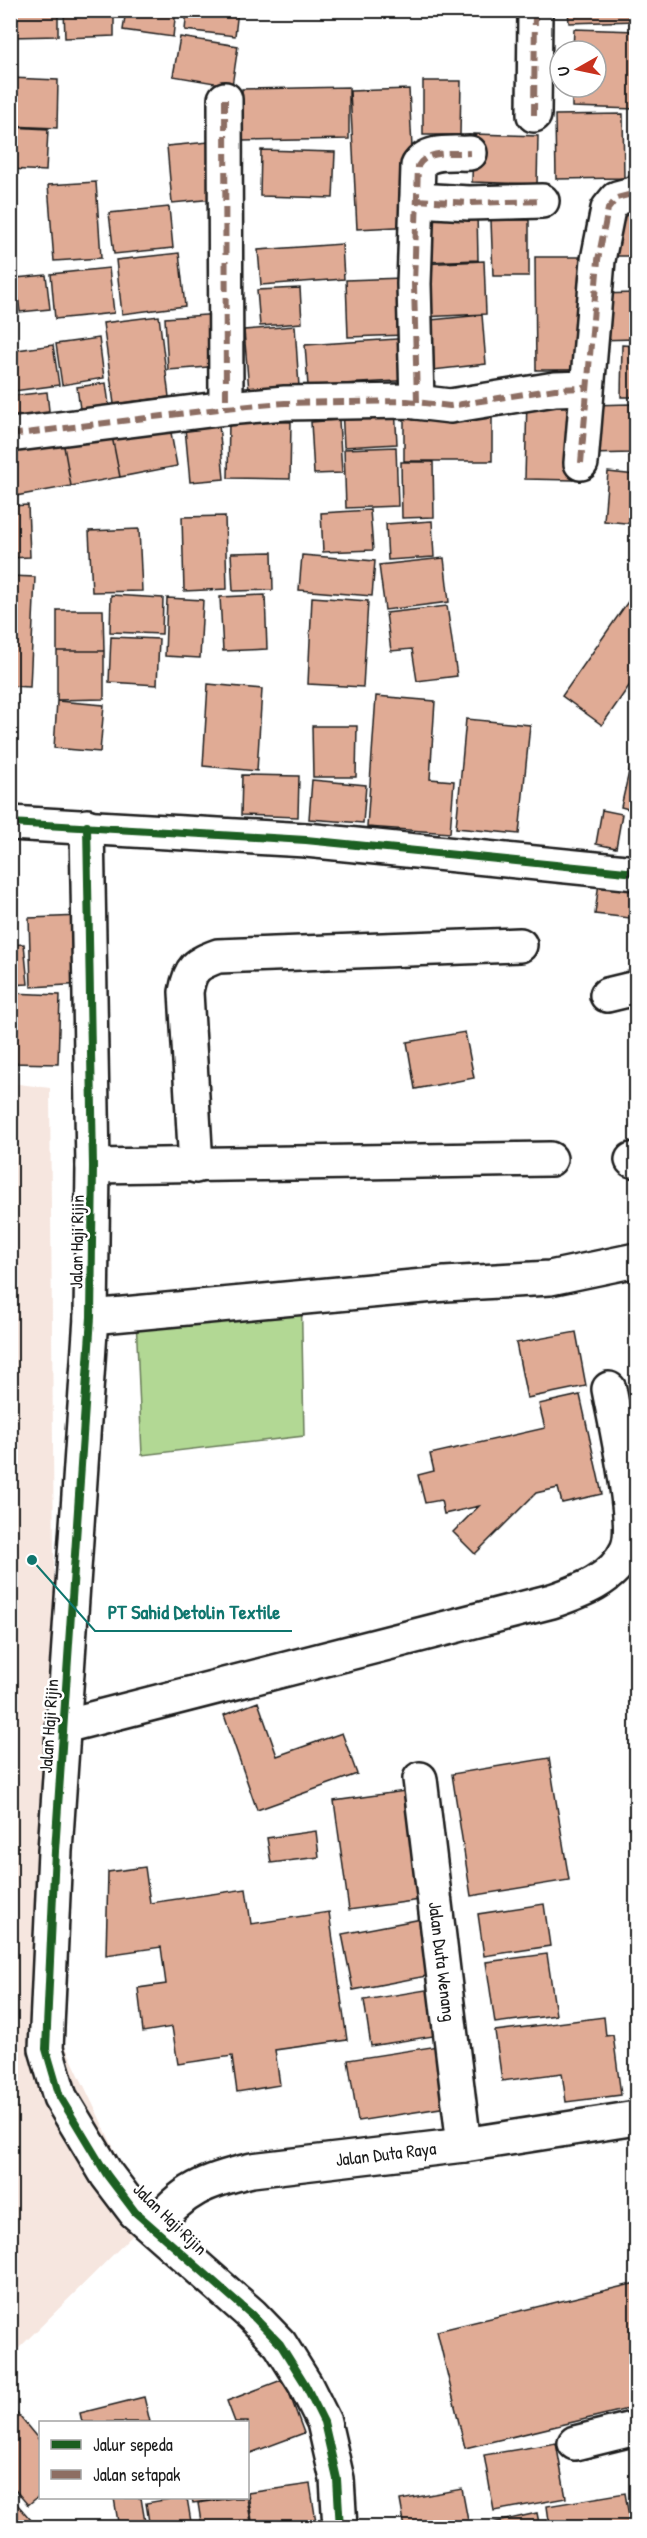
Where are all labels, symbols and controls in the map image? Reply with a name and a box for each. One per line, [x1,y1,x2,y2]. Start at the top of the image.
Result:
north arrow [548,39,608,99]
text: U [552,65,575,77]
street label: Jalan Haji Rijin [63,1195,90,1289]
callout: PT Sahid Detolin Textile [95,1593,292,1631]
text: PT Sahid Detolin Textile [108,1598,280,1625]
street label: Jalan Haji Rijin [33,1678,64,1774]
street label: Jalan Duta Wenang [423,1900,462,2023]
street label: Jalan Duta Raya [334,2135,437,2172]
street label: Jalan Haji Rijin [128,2177,213,2260]
legend [39,2421,249,2499]
text: Jalur sepeda [93,2432,173,2457]
text: Jalan setapak [93,2462,181,2487]

